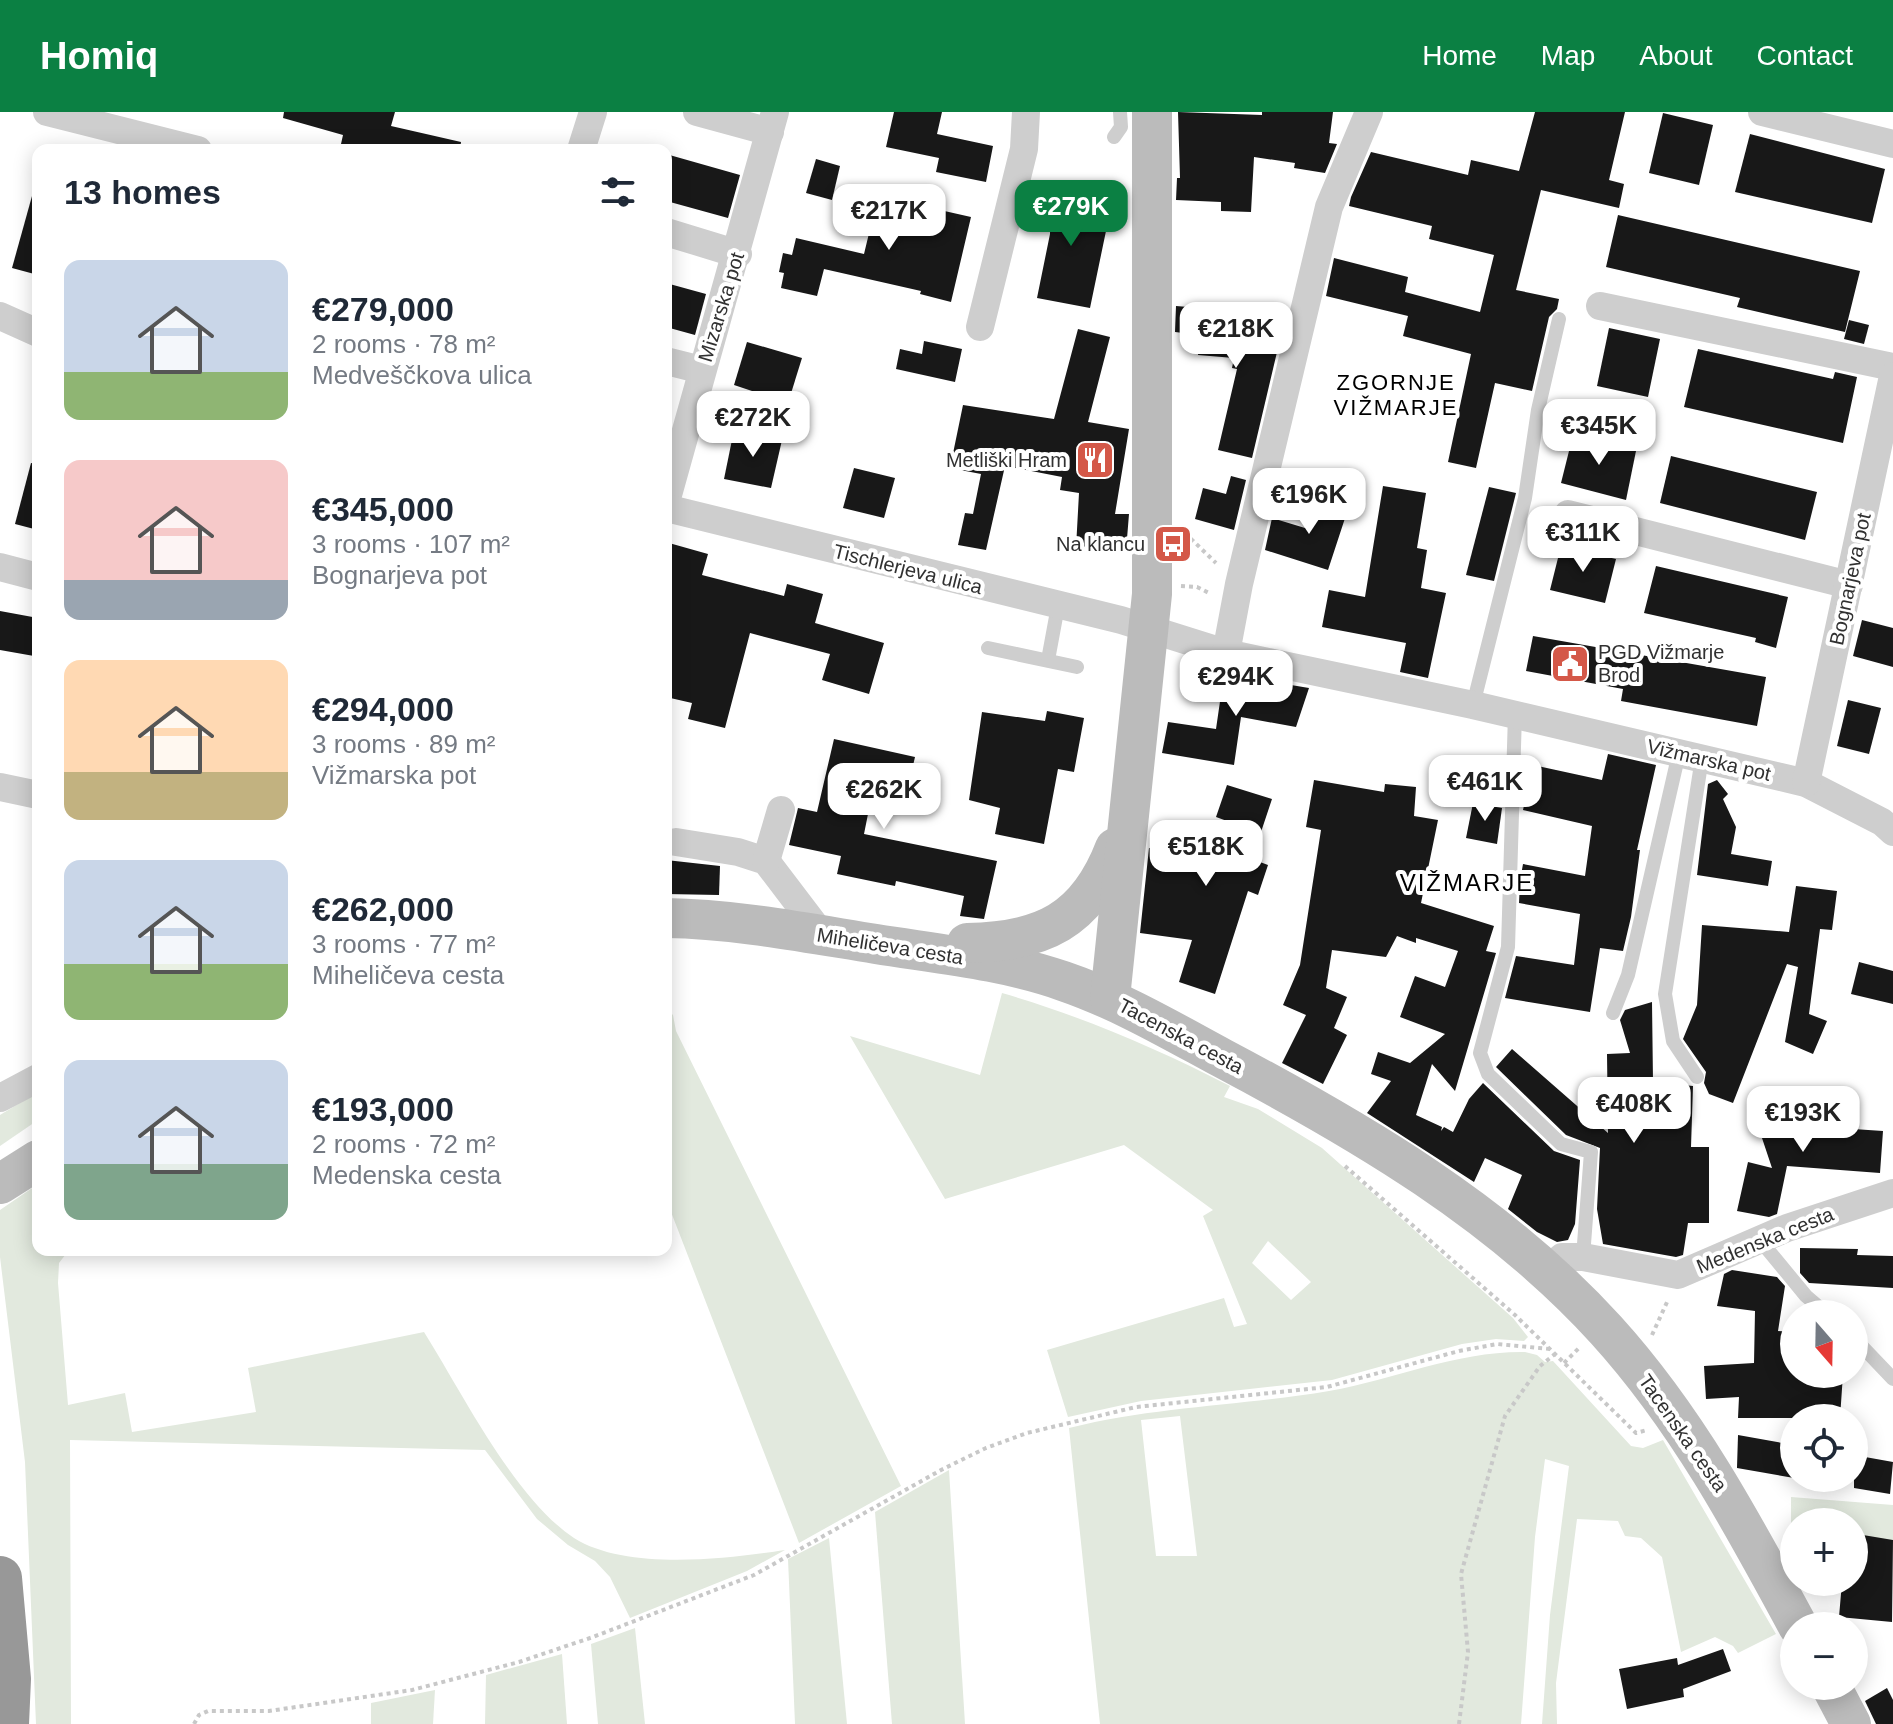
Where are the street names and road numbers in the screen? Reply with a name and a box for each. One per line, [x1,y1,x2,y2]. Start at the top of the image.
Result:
street label: Mizarska pot [694,249,748,364]
street label: Bognarjeva pot [1825,510,1875,647]
street label: Tischlerjeva ulica [831,540,986,598]
street label: Vižmarska pot [1645,735,1773,785]
street label: Miheličeva cesta [815,924,966,969]
street label: Tacenska cesta [1115,994,1248,1078]
street label: Medenska cesta [1693,1202,1837,1277]
street label: Tacenska cesta [1634,1370,1732,1496]

